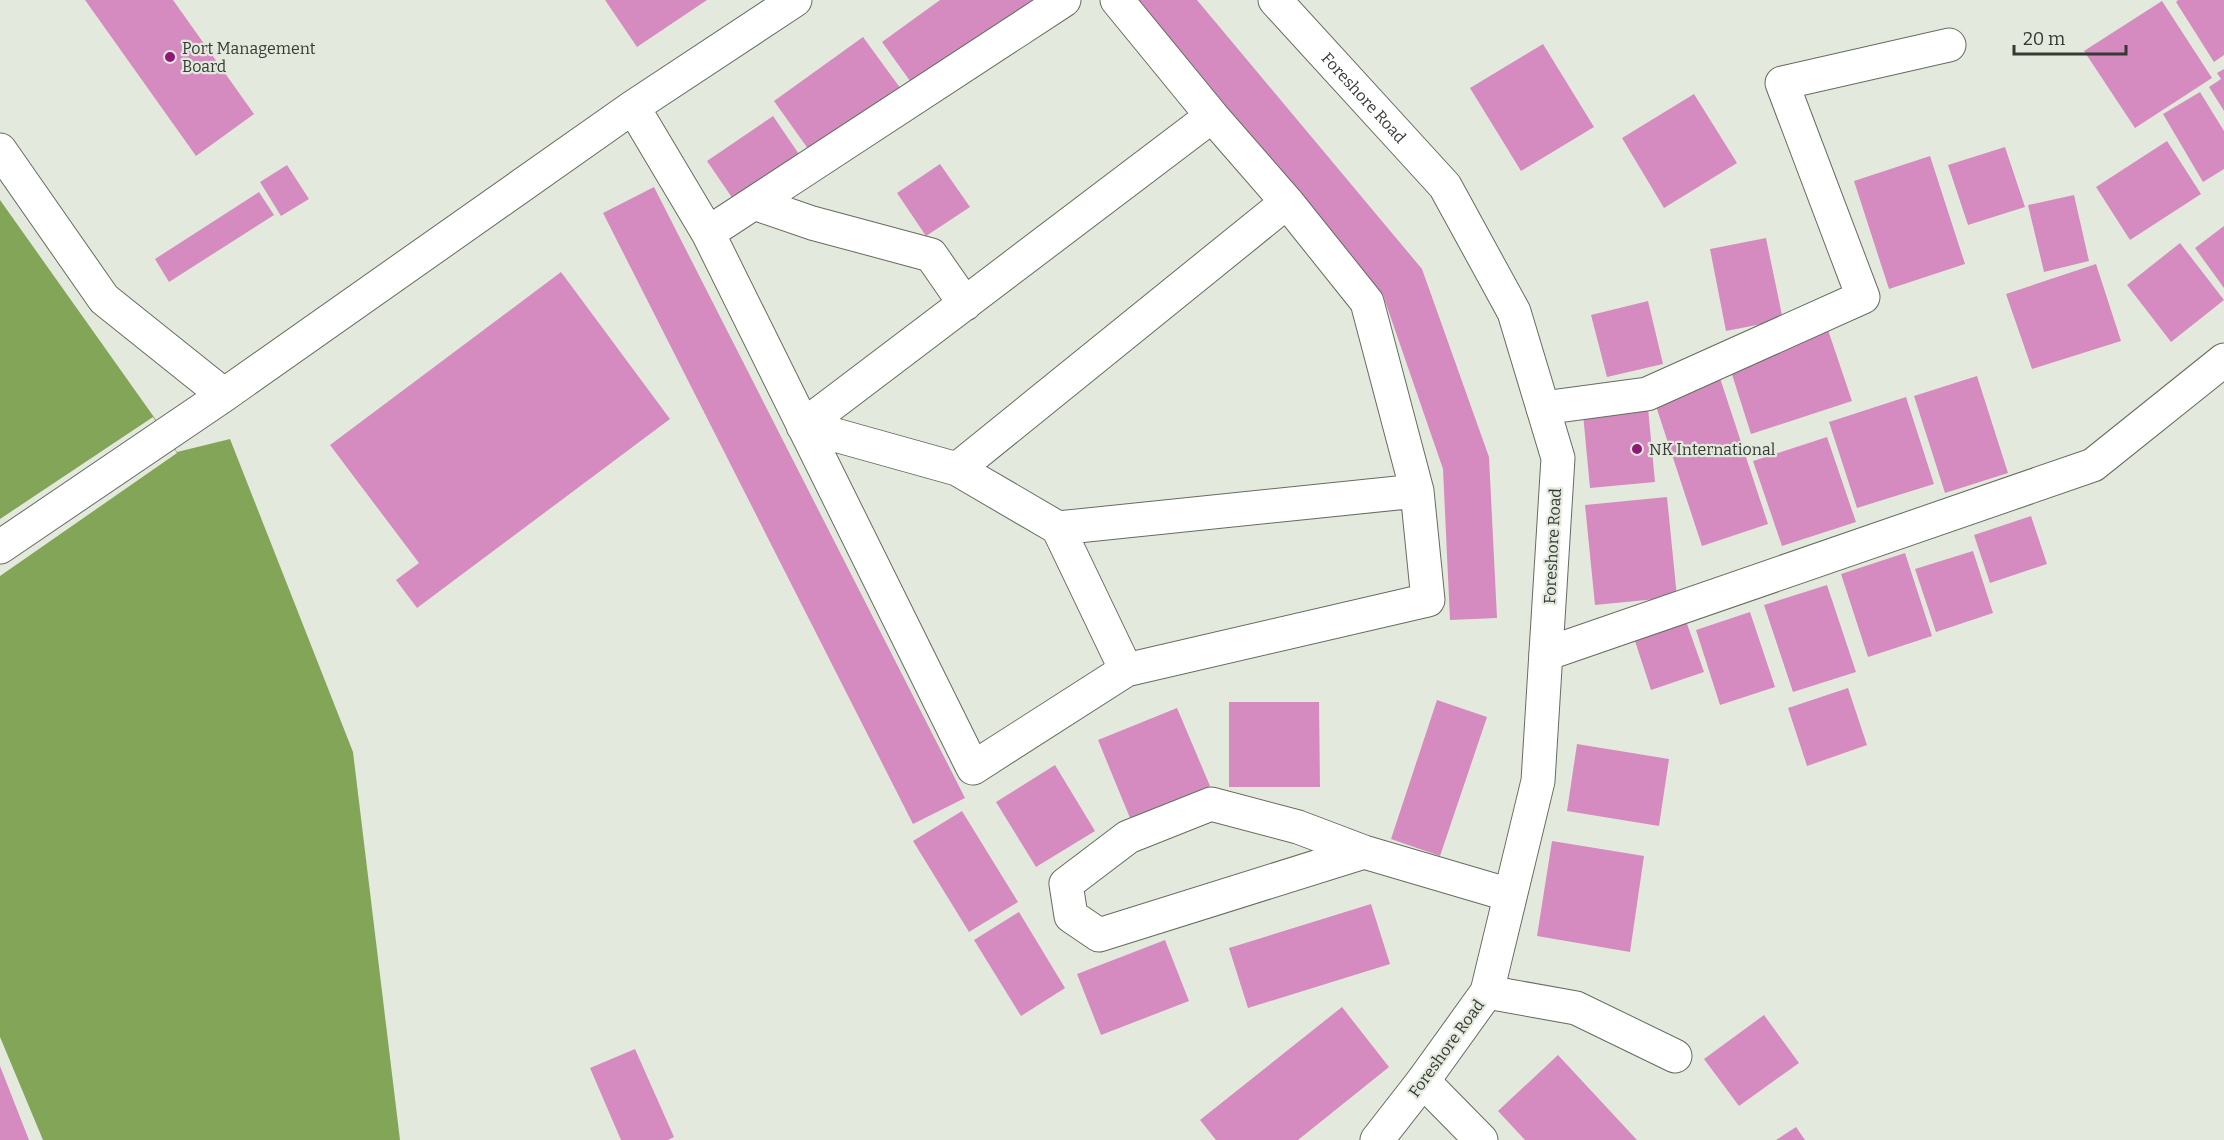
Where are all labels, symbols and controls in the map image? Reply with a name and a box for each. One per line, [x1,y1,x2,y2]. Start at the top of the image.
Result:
scale bar [2014,18,2126,56]
text: 20 m [2023,28,2065,50]
place label: Port Management Board [182,39,316,76]
street label: Foreshore Road [1318,49,1410,147]
marker: Port Management Board [163,50,177,64]
place label: NK International [1649,440,1776,459]
marker: NK International [1630,442,1644,456]
street label: Foreshore Road [1540,487,1565,604]
street label: Foreshore Road [1405,995,1488,1101]

